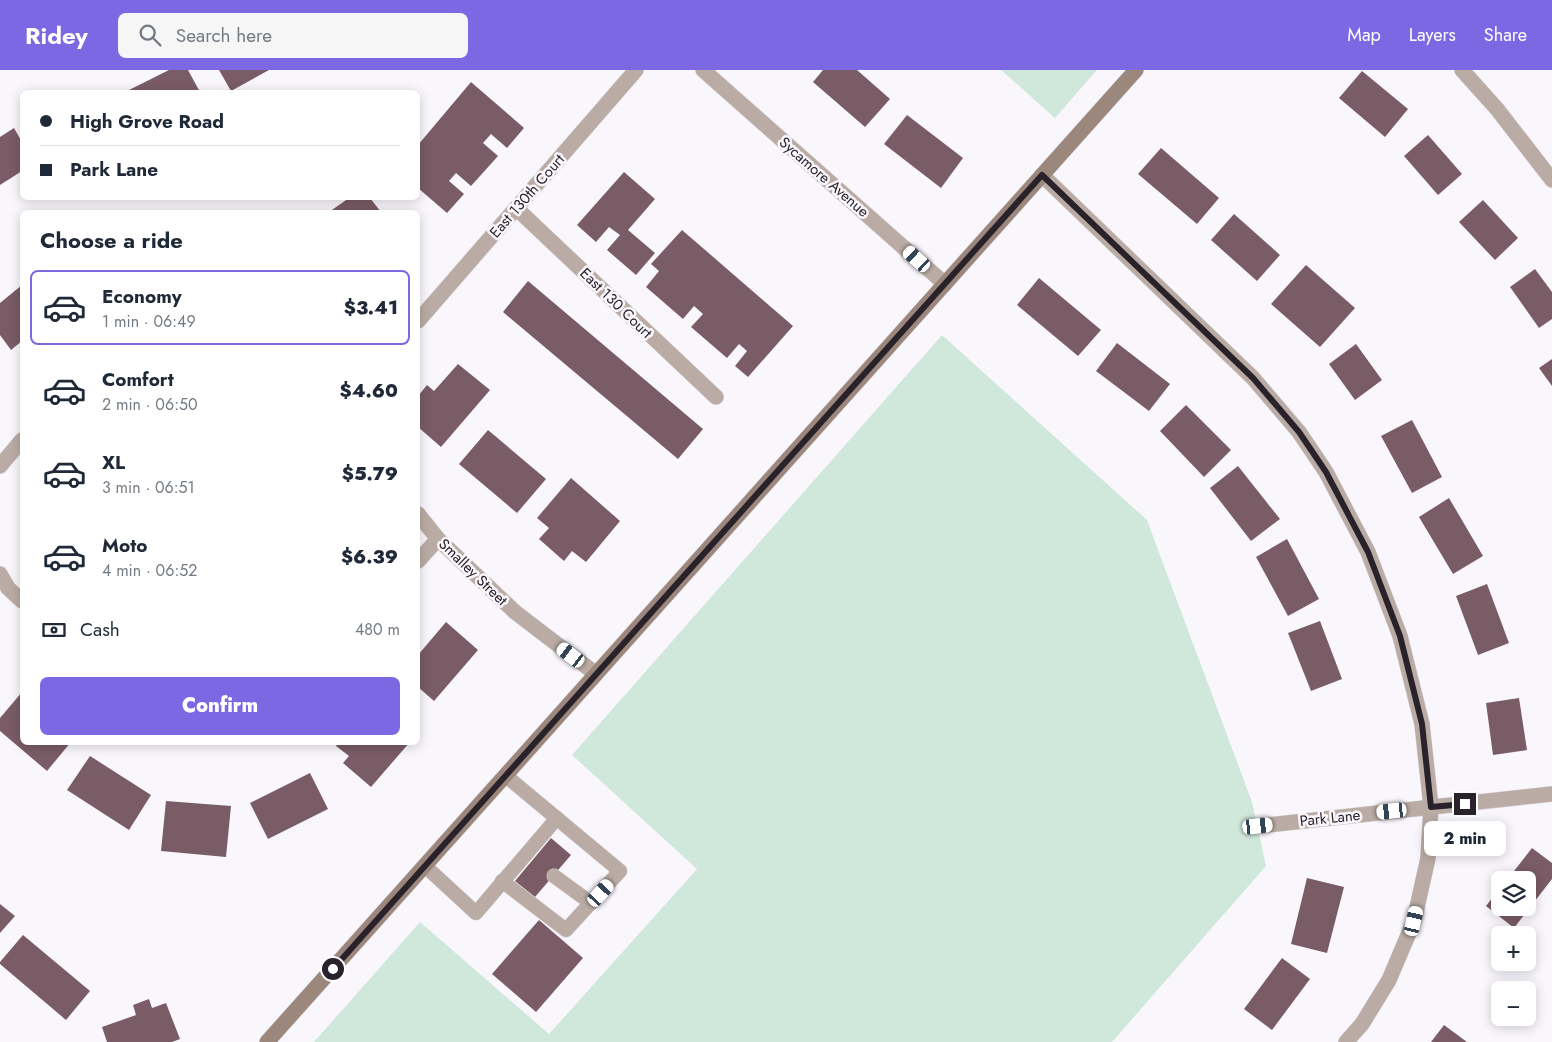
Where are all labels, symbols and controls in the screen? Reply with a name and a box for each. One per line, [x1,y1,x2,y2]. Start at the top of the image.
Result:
search box [118,13,468,58]
text: Ridey [25,18,88,53]
icon: search [136,21,164,49]
text: Search here [176,22,272,49]
text: Map [1347,22,1381,48]
text: Layers [1409,22,1456,48]
text: Share [1484,22,1527,48]
text: High Grove Road [70,108,224,135]
street label: Sycamore Avenue [774,132,874,222]
street label: East 130th Court [484,149,570,243]
text: Park Lane [70,156,158,183]
text: Choose a ride [40,224,183,256]
car [900,243,933,275]
street label: East 130 Court [575,263,657,344]
text: Economy [102,283,182,310]
icon: car [42,285,87,330]
text: $3.41 [344,294,398,321]
text: 1 min · 06:49 [102,310,196,333]
text: Comfort [102,366,174,393]
icon: car [42,368,87,413]
text: $4.60 [340,377,398,404]
text: 2 min · 06:50 [102,393,198,416]
text: XL [102,449,125,476]
icon: car [42,451,87,496]
text: $5.79 [342,460,398,487]
text: 3 min · 06:51 [102,476,195,499]
text: Moto [102,532,147,559]
street label: Smalley Street [434,533,513,611]
icon: car [42,534,87,579]
text: $6.39 [341,543,398,570]
text: 4 min · 06:52 [102,559,197,582]
icon: cash [40,616,68,644]
text: Cash [80,616,120,643]
text: 480 m [355,618,400,641]
car [554,640,587,670]
button: Confirm [40,677,400,735]
route end [1454,793,1476,815]
car [1376,802,1407,820]
street label: Park Lane [1299,804,1362,832]
car [1242,817,1273,835]
callout: 2 min [1424,822,1506,856]
text: 2 min [1444,827,1486,850]
map controls [1491,871,1536,1026]
button: layers [1491,871,1536,916]
car [585,877,616,909]
car [1403,905,1424,937]
button: + [1491,926,1536,971]
route start [322,958,344,980]
button: − [1491,981,1536,1026]

